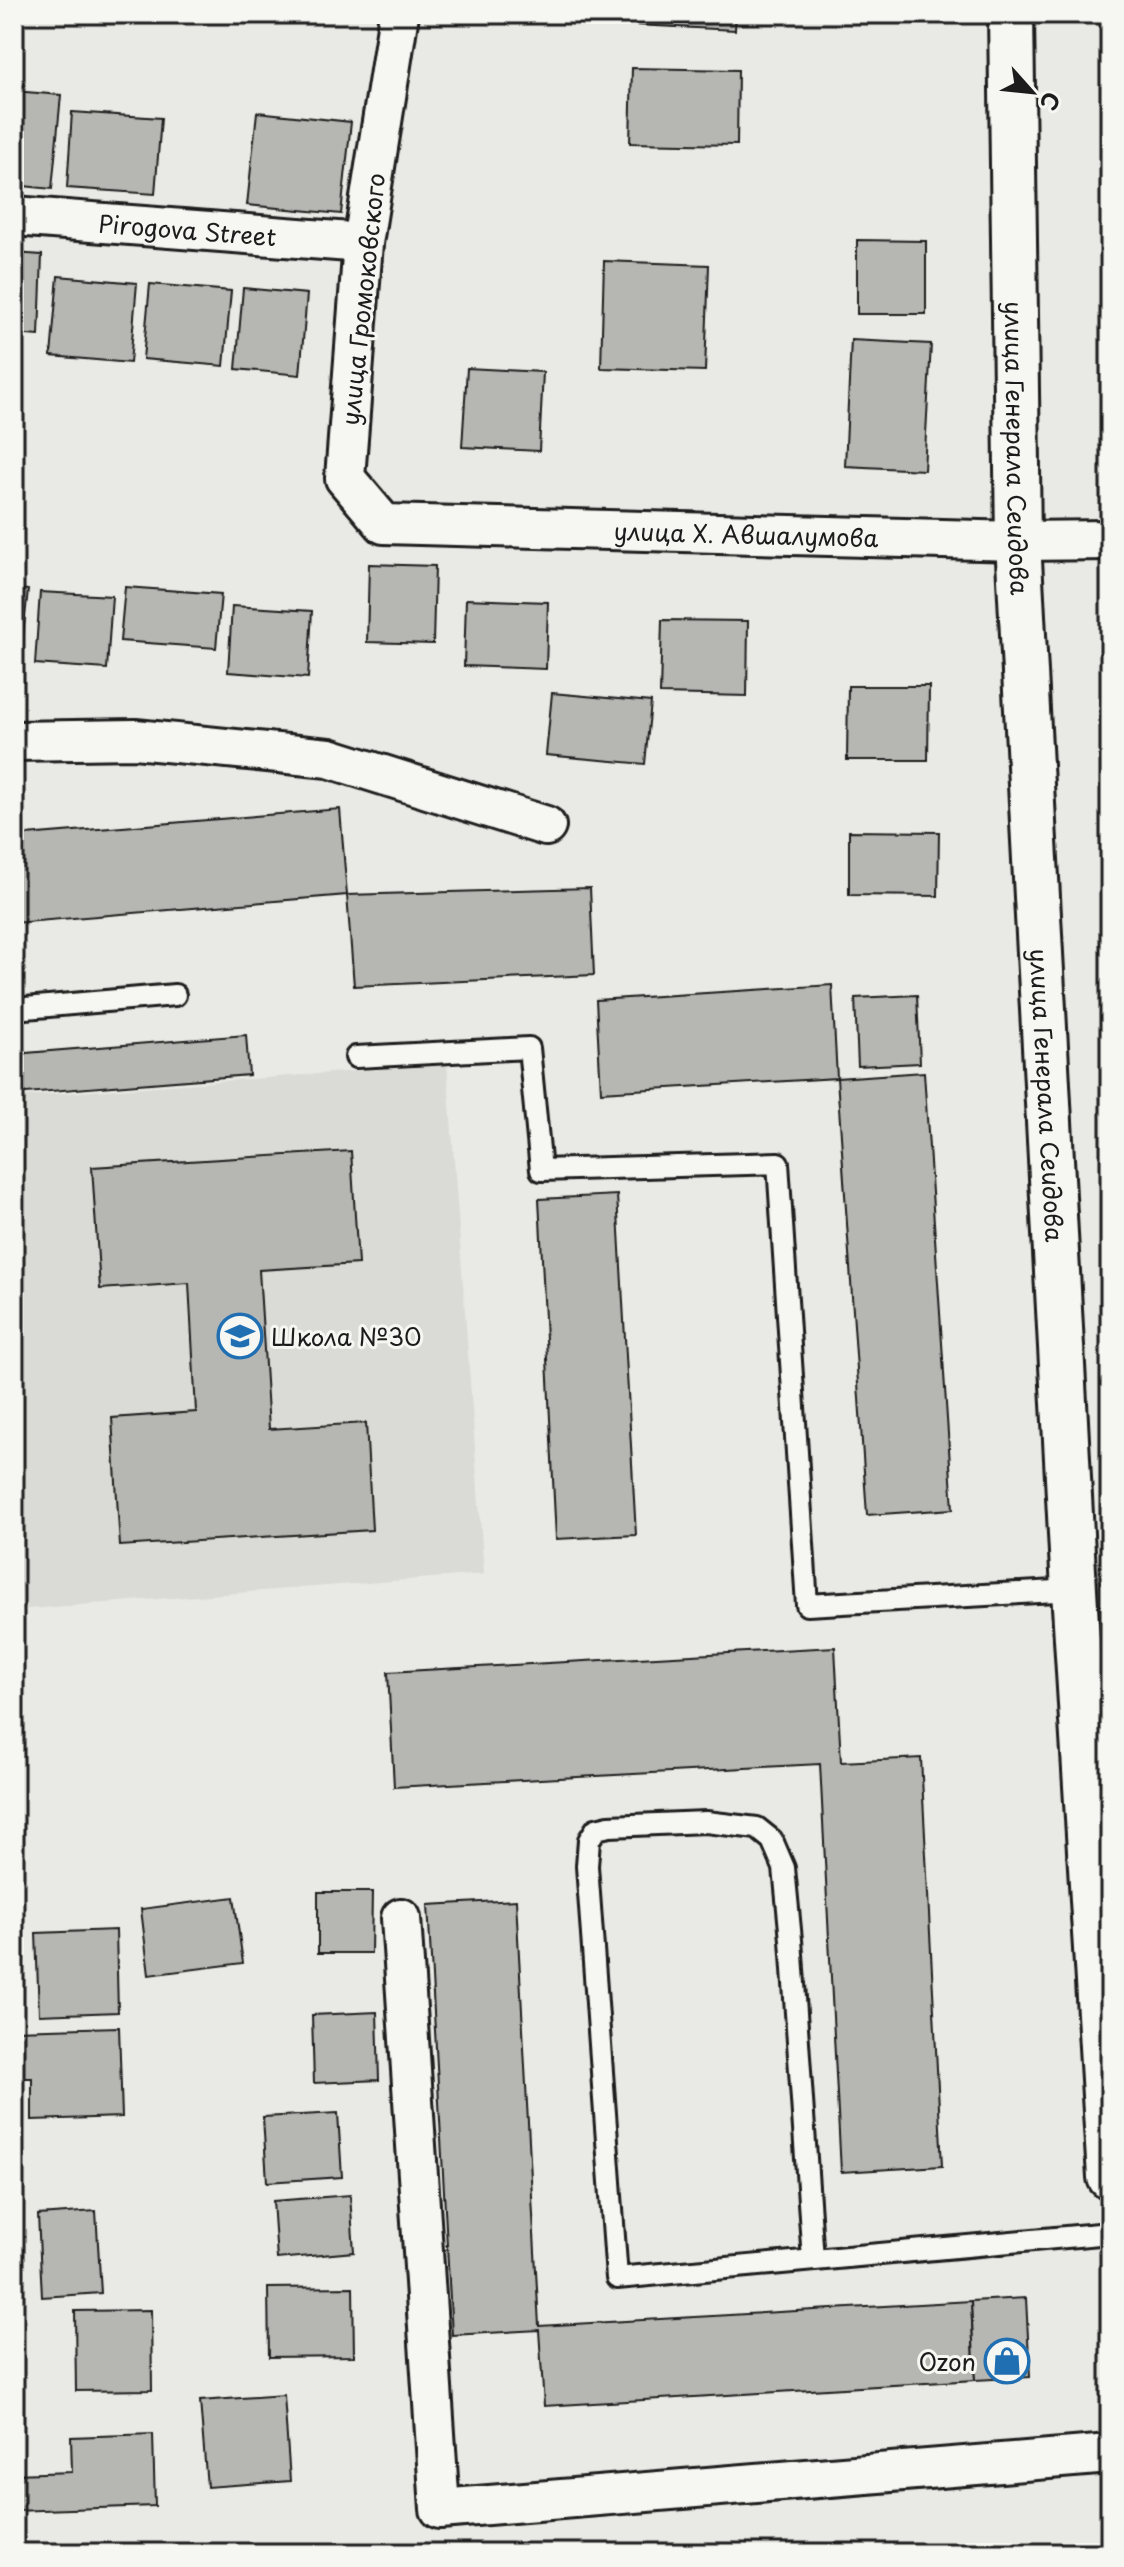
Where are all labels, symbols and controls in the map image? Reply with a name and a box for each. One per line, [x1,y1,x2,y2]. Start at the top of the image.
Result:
north arrow [992,52,1072,132]
text: С [1033,87,1070,117]
street label: улица Громоковского [331,171,393,427]
street label: Pirogova Street [97,205,278,254]
street label: улица Генерала Сеидова [997,301,1039,596]
street label: улица Х. Авшалумова [613,512,879,555]
street label: улица Генерала Сеидова [1022,947,1073,1243]
school or university icon: Школа №30 [216,1312,264,1360]
place label: Школа №30 [271,1318,422,1354]
shop icon: Ozon [983,2337,1031,2385]
place label: Ozon [919,2343,976,2379]

